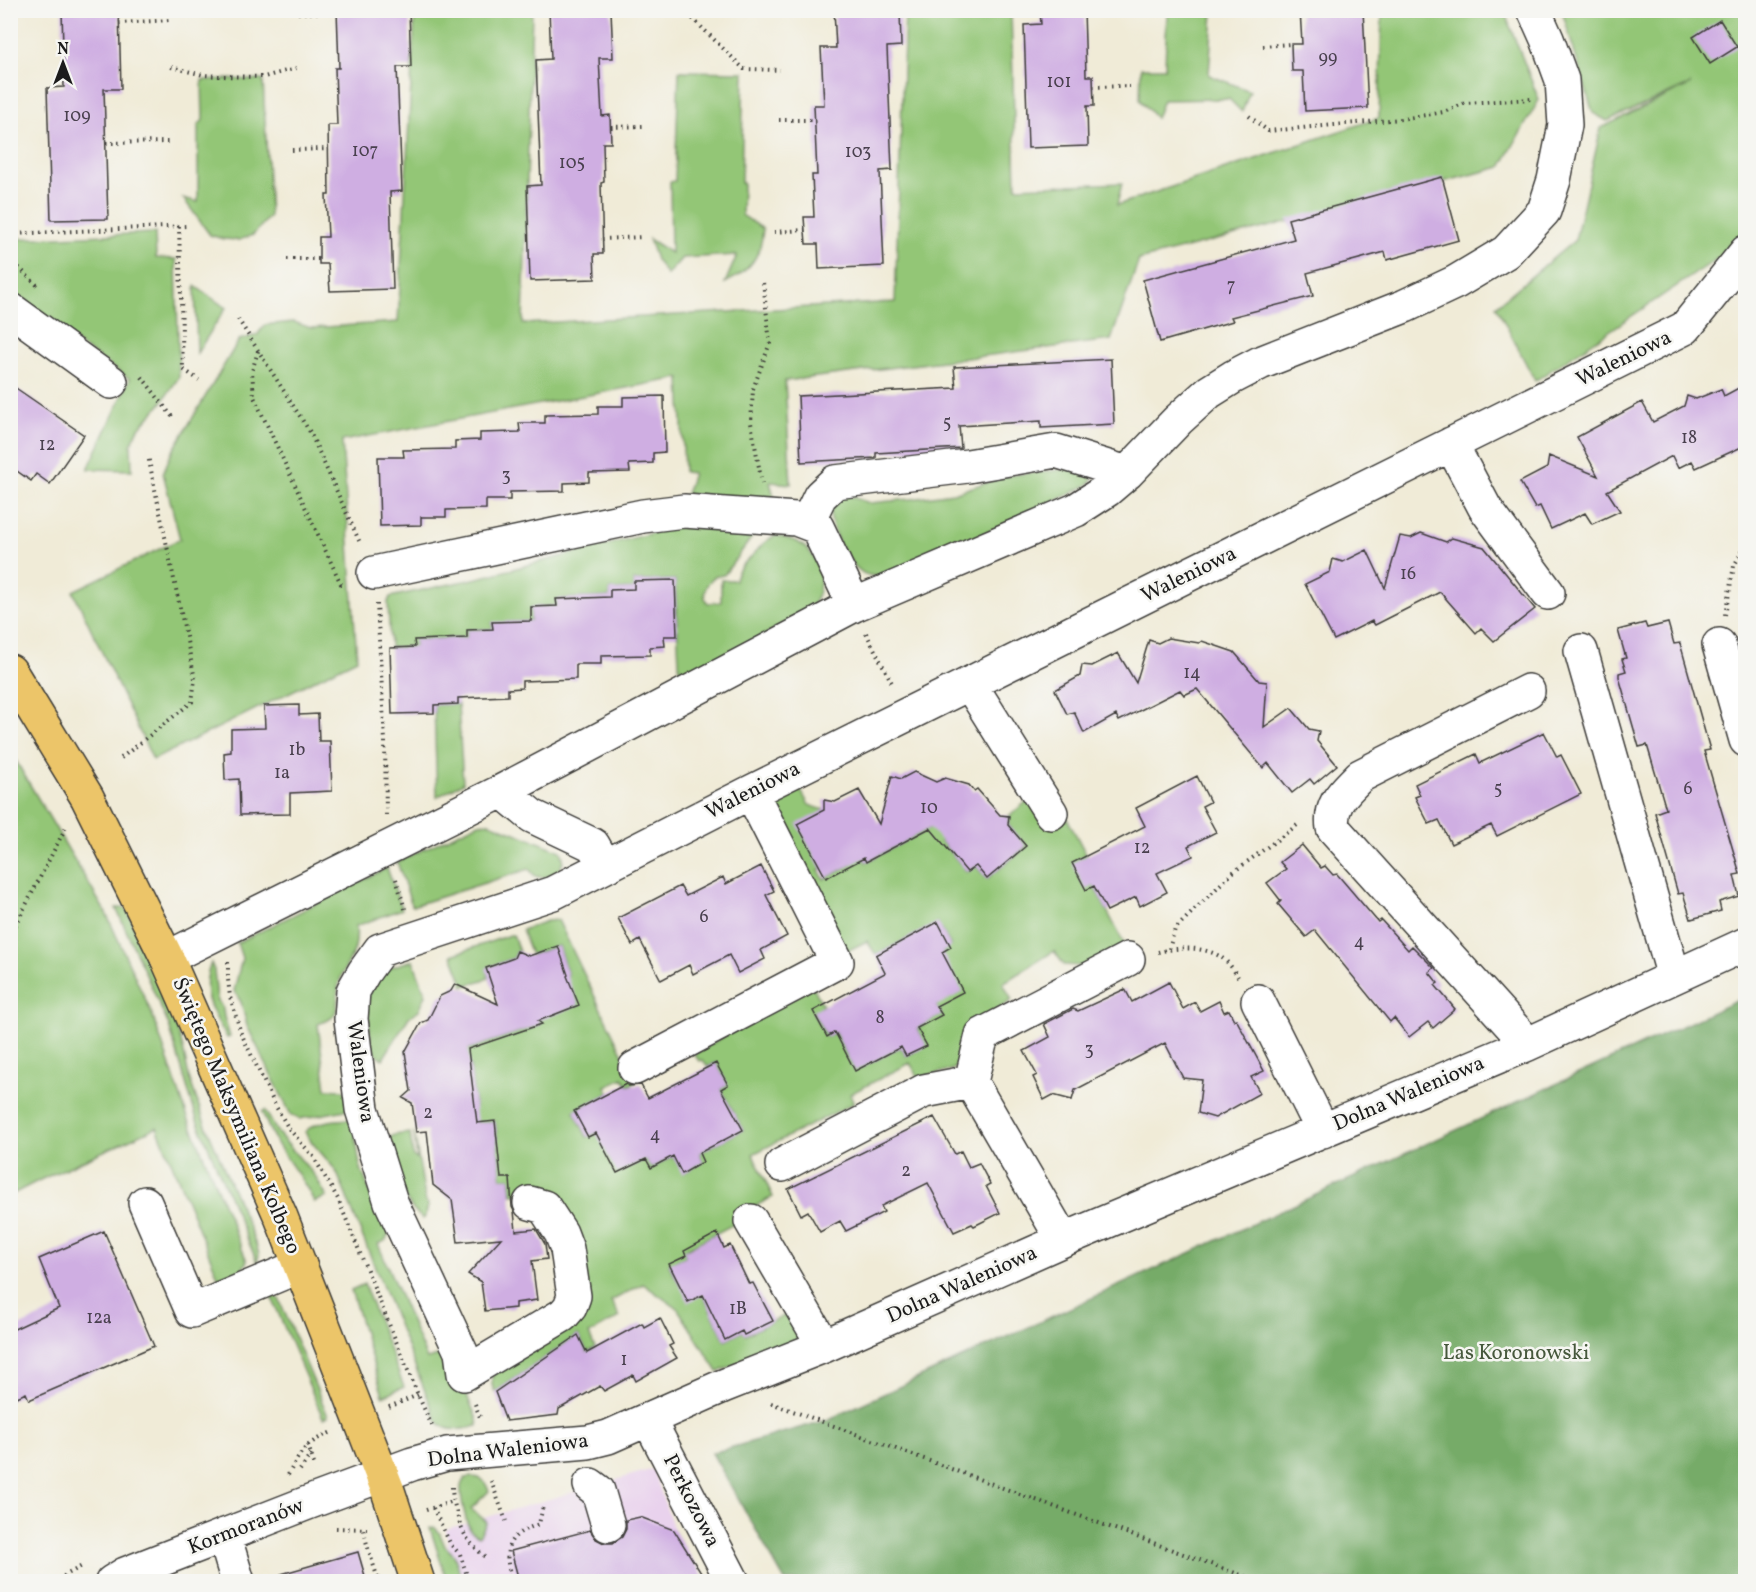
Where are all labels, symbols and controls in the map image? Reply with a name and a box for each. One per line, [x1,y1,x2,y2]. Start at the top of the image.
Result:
north arrow [33,33,93,93]
text: N [57,39,69,61]
house number: 99 [1319,46,1337,71]
house number: 101 [1047,70,1071,95]
house number: 109 [63,104,91,129]
house number: 107 [352,139,378,164]
house number: 103 [845,140,871,165]
house number: 105 [559,151,585,176]
house number: 7 [1227,274,1235,299]
street label: Waleniowa [1571,323,1677,395]
house number: 5 [943,411,951,436]
house number: 18 [1681,426,1697,451]
house number: 12 [39,433,55,458]
house number: 3 [501,464,511,489]
street label: Waleniowa [1136,539,1242,611]
house number: 16 [1400,562,1416,587]
house number: 14 [1183,661,1201,686]
house number: 1b [289,738,306,763]
street label: Waleniowa [701,755,805,827]
house number: 1a [274,761,290,786]
house number: 5 [1494,777,1502,802]
house number: 6 [1683,777,1693,802]
house number: 10 [920,796,938,821]
house number: 12 [1134,836,1150,861]
house number: 6 [699,905,709,930]
house number: 4 [1354,930,1364,955]
street label: Świętego Maksymiliana Kolbego [164,973,308,1259]
house number: 8 [875,1006,885,1031]
street label: Waleniowa [338,1019,382,1125]
house number: 3 [1084,1038,1094,1063]
street label: Dolna Waleniowa [1329,1049,1489,1139]
house number: 2 [423,1101,433,1126]
house number: 4 [650,1123,660,1148]
house number: 2 [901,1159,911,1184]
street label: Dolna Waleniowa [882,1239,1042,1331]
house number: 1B [729,1297,747,1322]
house number: 12a [86,1306,112,1331]
park label: Las Koronowski [1443,1339,1589,1368]
house number: 1 [621,1348,627,1373]
street label: Dolna Waleniowa [426,1427,590,1475]
street label: Perkozowa [655,1449,727,1553]
street label: Kormoranów [184,1492,308,1562]

